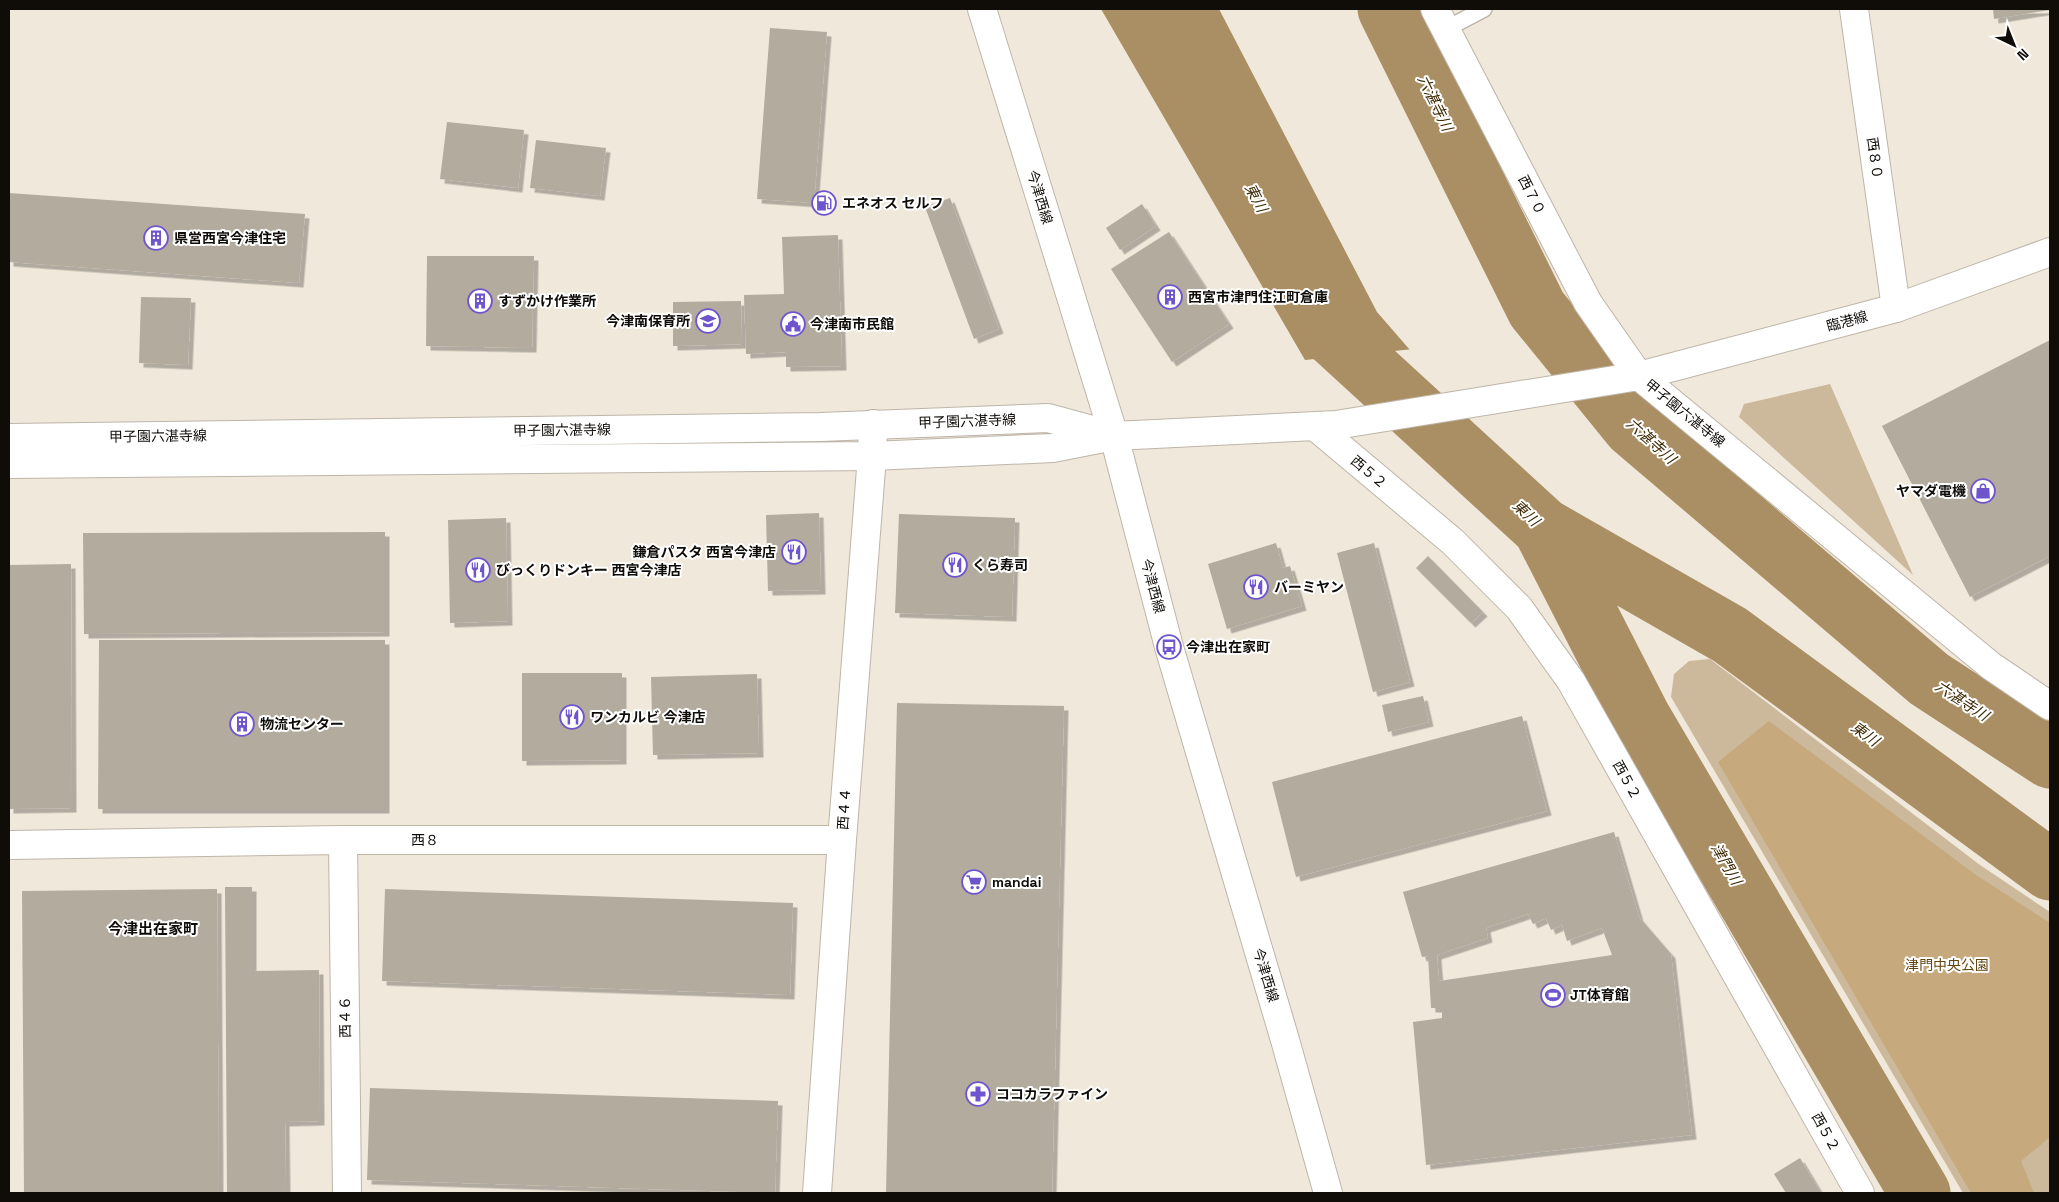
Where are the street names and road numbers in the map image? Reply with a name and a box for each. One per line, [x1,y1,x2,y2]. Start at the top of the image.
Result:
street label: 西８０ [1863,136,1887,180]
street label: 今津西線 [1023,168,1057,226]
street label: 西７０ [1514,172,1550,218]
street label: 臨港線 [1824,307,1870,335]
street label: 甲子園六湛寺線 [1641,375,1729,451]
street label: 甲子園六湛寺線 [918,410,1016,432]
street label: 甲子園六湛寺線 [513,420,611,440]
street label: 甲子園六湛寺線 [109,426,207,446]
street label: 西５２ [1347,452,1391,492]
street label: 今津西線 [1137,557,1169,615]
street label: 西５２ [1609,757,1645,803]
street label: 西４４ [834,787,854,831]
street label: 西８ [411,831,439,849]
street label: 今津西線 [1249,946,1283,1004]
street label: 西４６ [336,996,354,1038]
street label: 西５２ [1808,1109,1844,1155]

